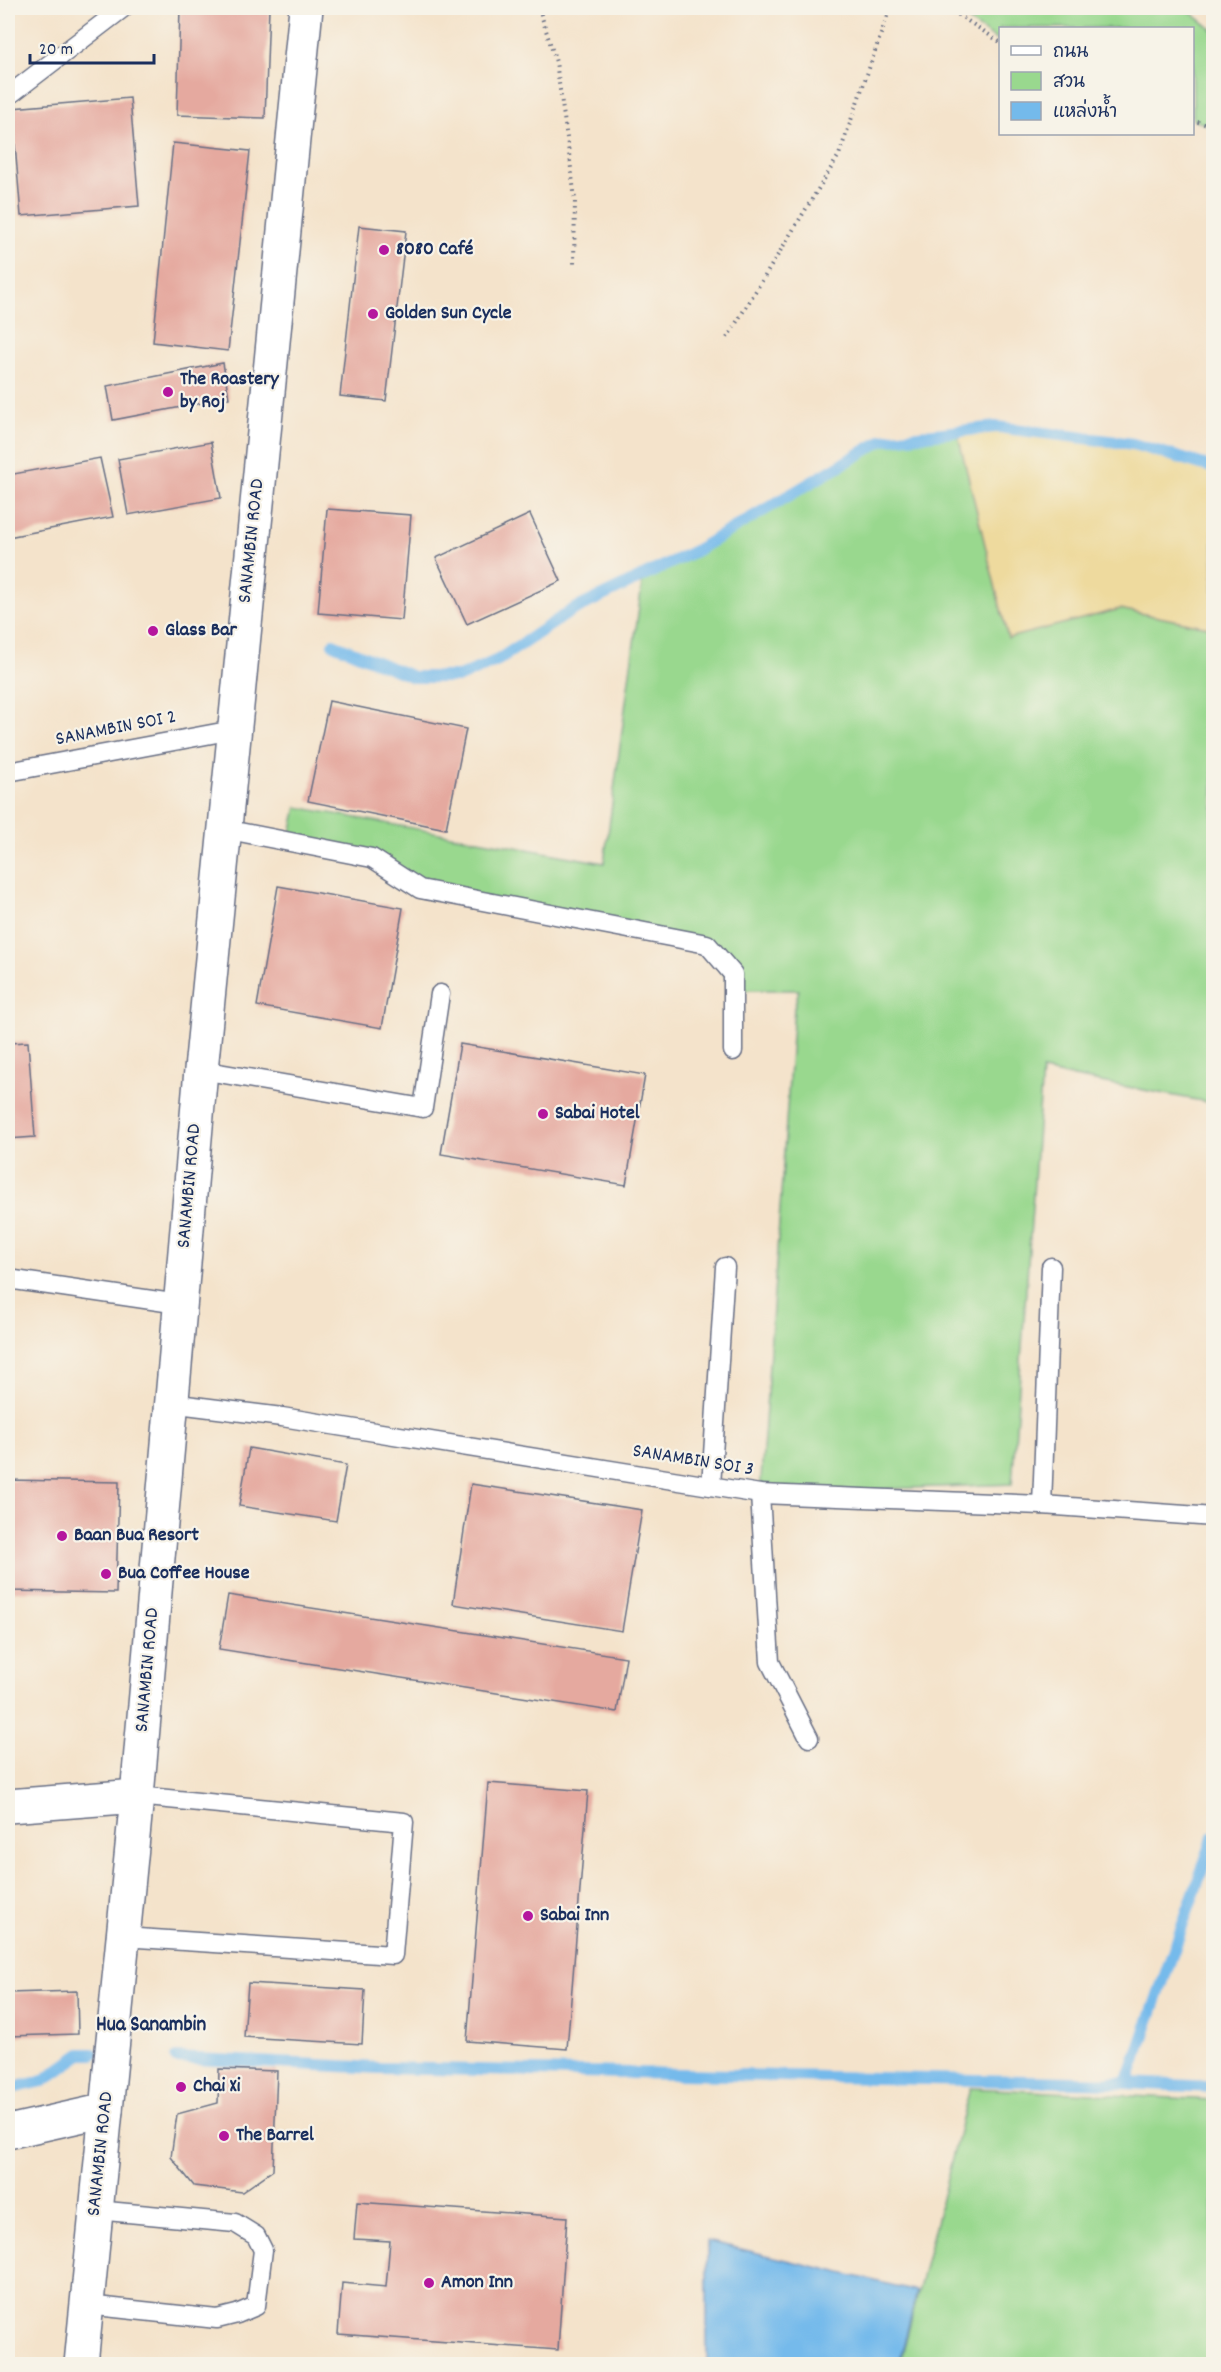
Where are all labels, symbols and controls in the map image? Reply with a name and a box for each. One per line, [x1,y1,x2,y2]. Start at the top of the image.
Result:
scale bar [30,27,154,65]
legend [999,27,1194,135]
text: 20 m [39,38,73,63]
text: ถนน [1053,41,1088,66]
text: สวน [1053,71,1085,96]
text: แหล่งน้ำ [1053,94,1117,126]
place label: 8080 Café [396,236,474,264]
marker: 8080 Café [377,243,391,257]
place label: Golden Sun Cycle [385,300,512,328]
marker: Golden Sun Cycle [366,307,380,321]
place label: The Roastery by Roj [180,366,280,417]
marker: The Roastery by Roj [161,385,175,399]
street label: SANAMBIN ROAD [232,477,272,605]
place label: Glass Bar [165,617,238,645]
marker: Glass Bar [146,624,160,638]
street label: SANAMBIN SOI 2 [53,704,179,754]
place label: Sabai Hotel [555,1100,640,1128]
marker: Sabai Hotel [536,1107,550,1121]
street label: SANAMBIN ROAD [171,1123,209,1249]
street label: SANAMBIN SOI 3 [630,1438,756,1484]
place label: Baan Bua Resort [74,1522,199,1550]
marker: Baan Bua Resort [55,1529,69,1543]
place label: Bua Coffee House [118,1560,250,1588]
marker: Bua Coffee House [99,1567,113,1581]
street label: SANAMBIN ROAD [129,1607,167,1733]
place label: Sabai Inn [540,1902,609,1930]
marker: Sabai Inn [521,1909,535,1923]
district label: Hua Sanambin [96,2011,206,2041]
place label: Chai Xi [193,2073,241,2101]
marker: Chai Xi [174,2080,188,2094]
street label: SANAMBIN ROAD [81,2090,121,2218]
place label: The Barrel [236,2122,314,2150]
marker: The Barrel [217,2129,231,2143]
place label: Amon Inn [441,2269,513,2297]
marker: Amon Inn [422,2276,436,2290]

